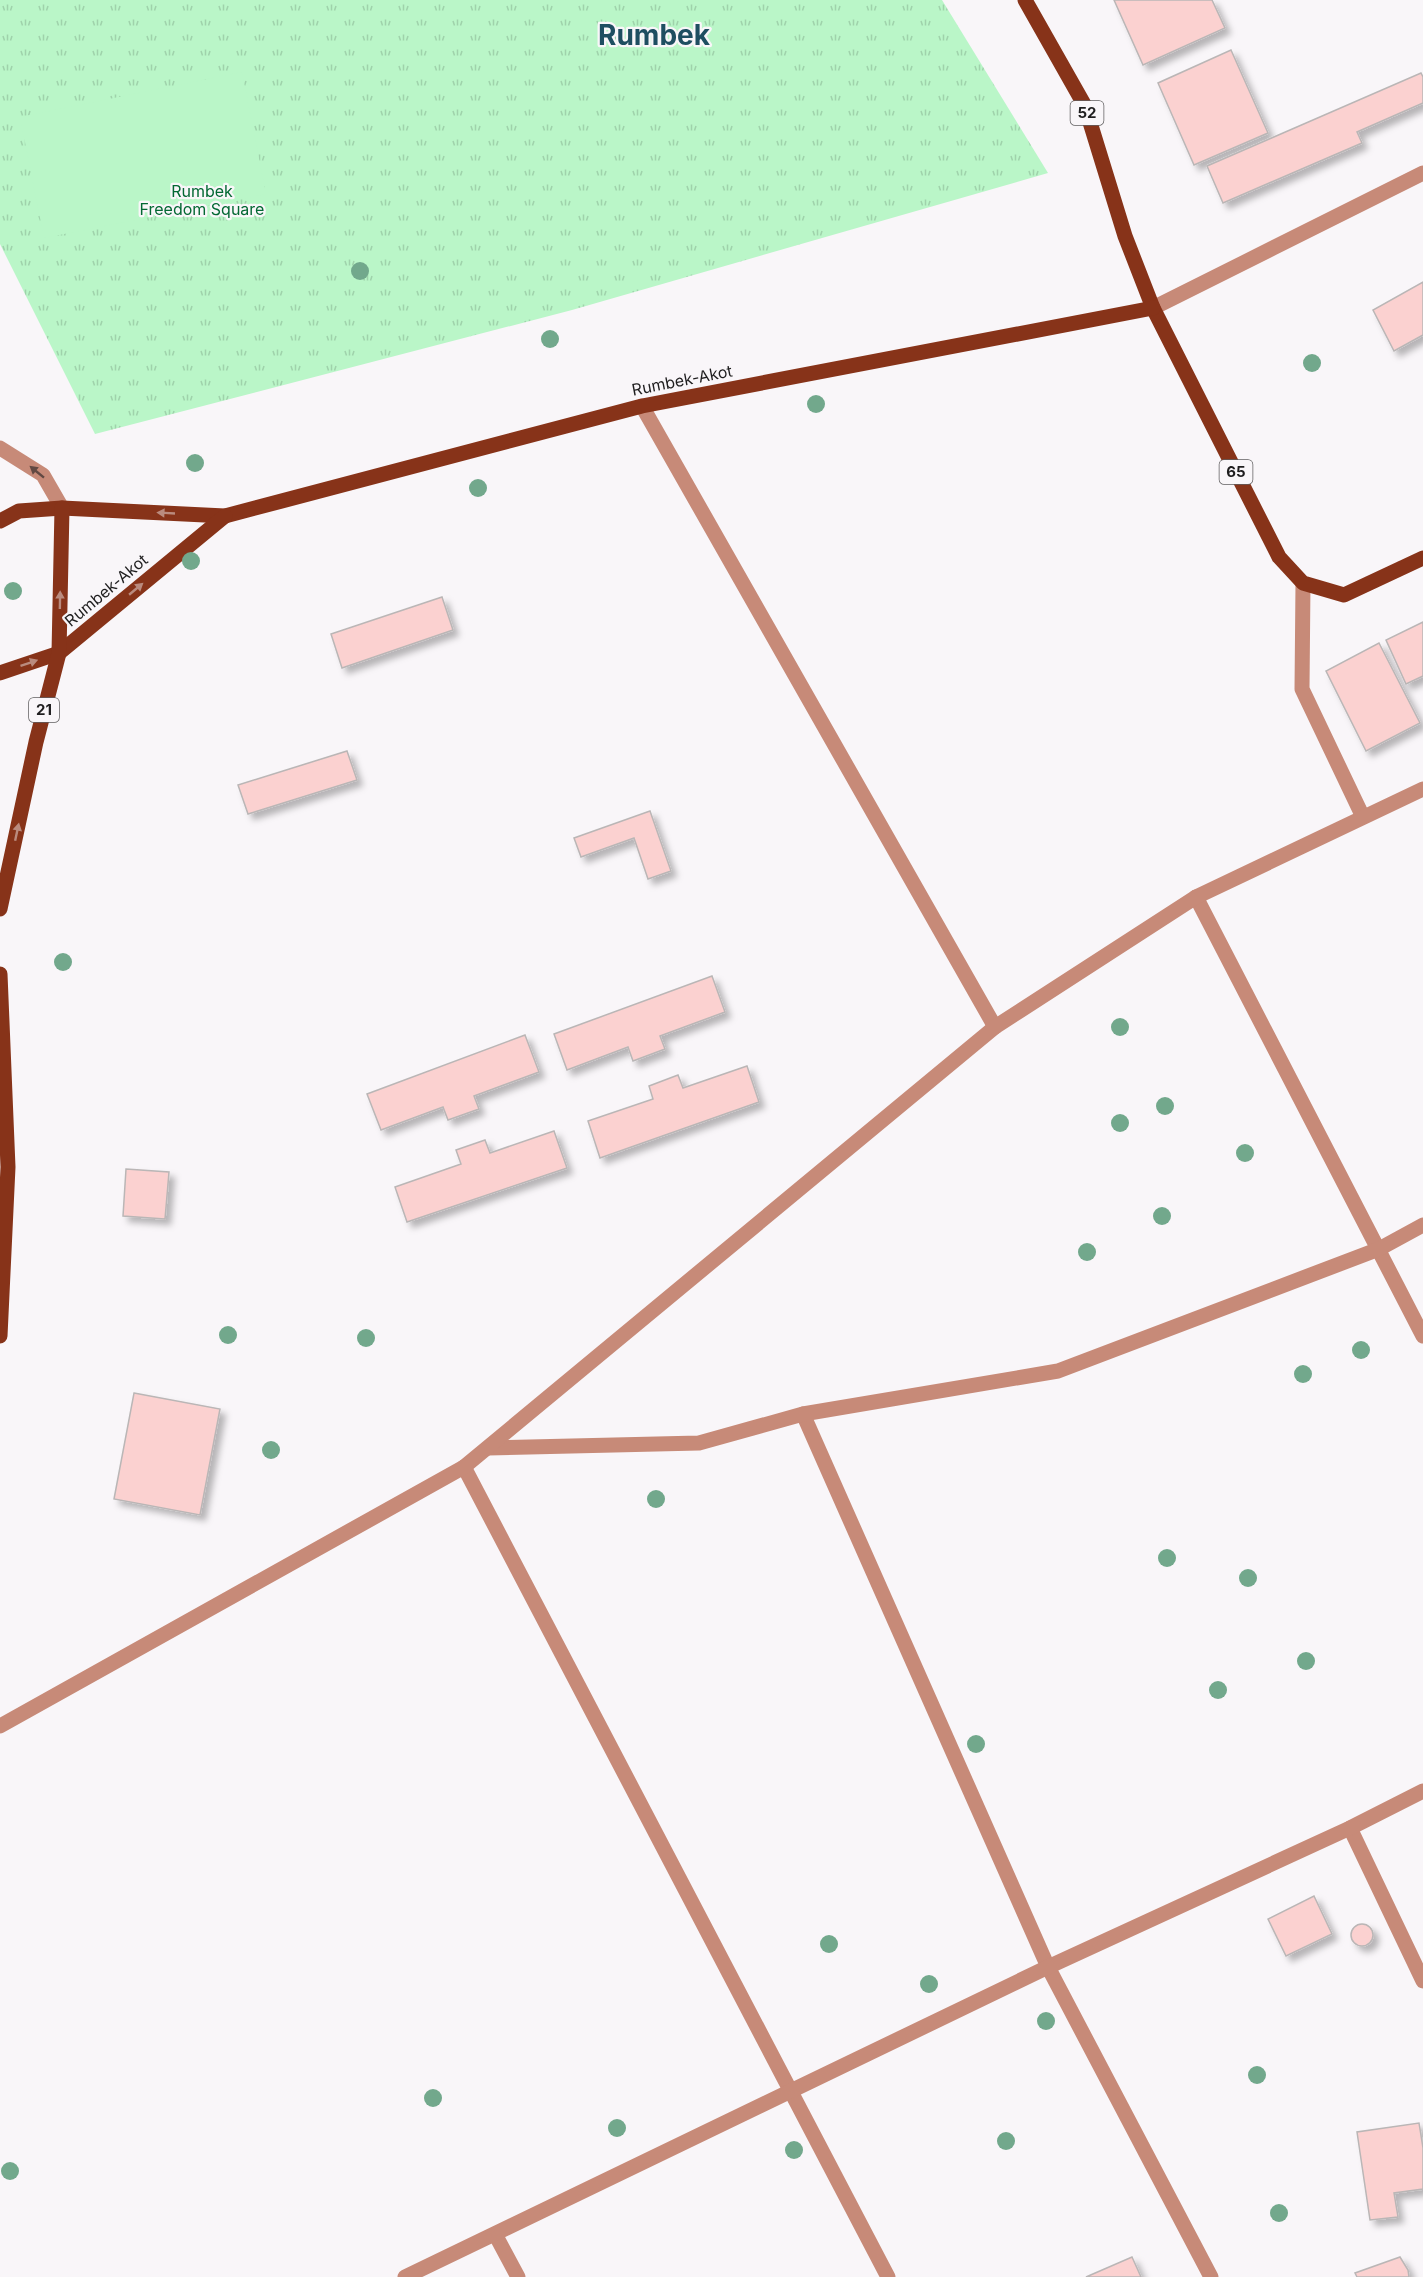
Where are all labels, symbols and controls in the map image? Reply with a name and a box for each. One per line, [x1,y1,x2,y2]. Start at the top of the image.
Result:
district label: Rumbek [598,18,711,52]
road number: 52 [1070,101,1104,125]
park label: Rumbek Freedom Square [140,181,264,219]
street label: Rumbek-Akot [630,360,734,400]
road number: 65 [1220,460,1252,484]
one-way arrow [29,466,45,479]
one-way arrow [157,509,176,518]
street label: Rumbek-Akot [60,550,152,630]
one-way arrow [129,583,144,596]
one-way arrow [55,590,65,609]
one-way arrow [21,658,39,668]
road number: 21 [29,698,59,722]
one-way arrow [13,822,22,841]

